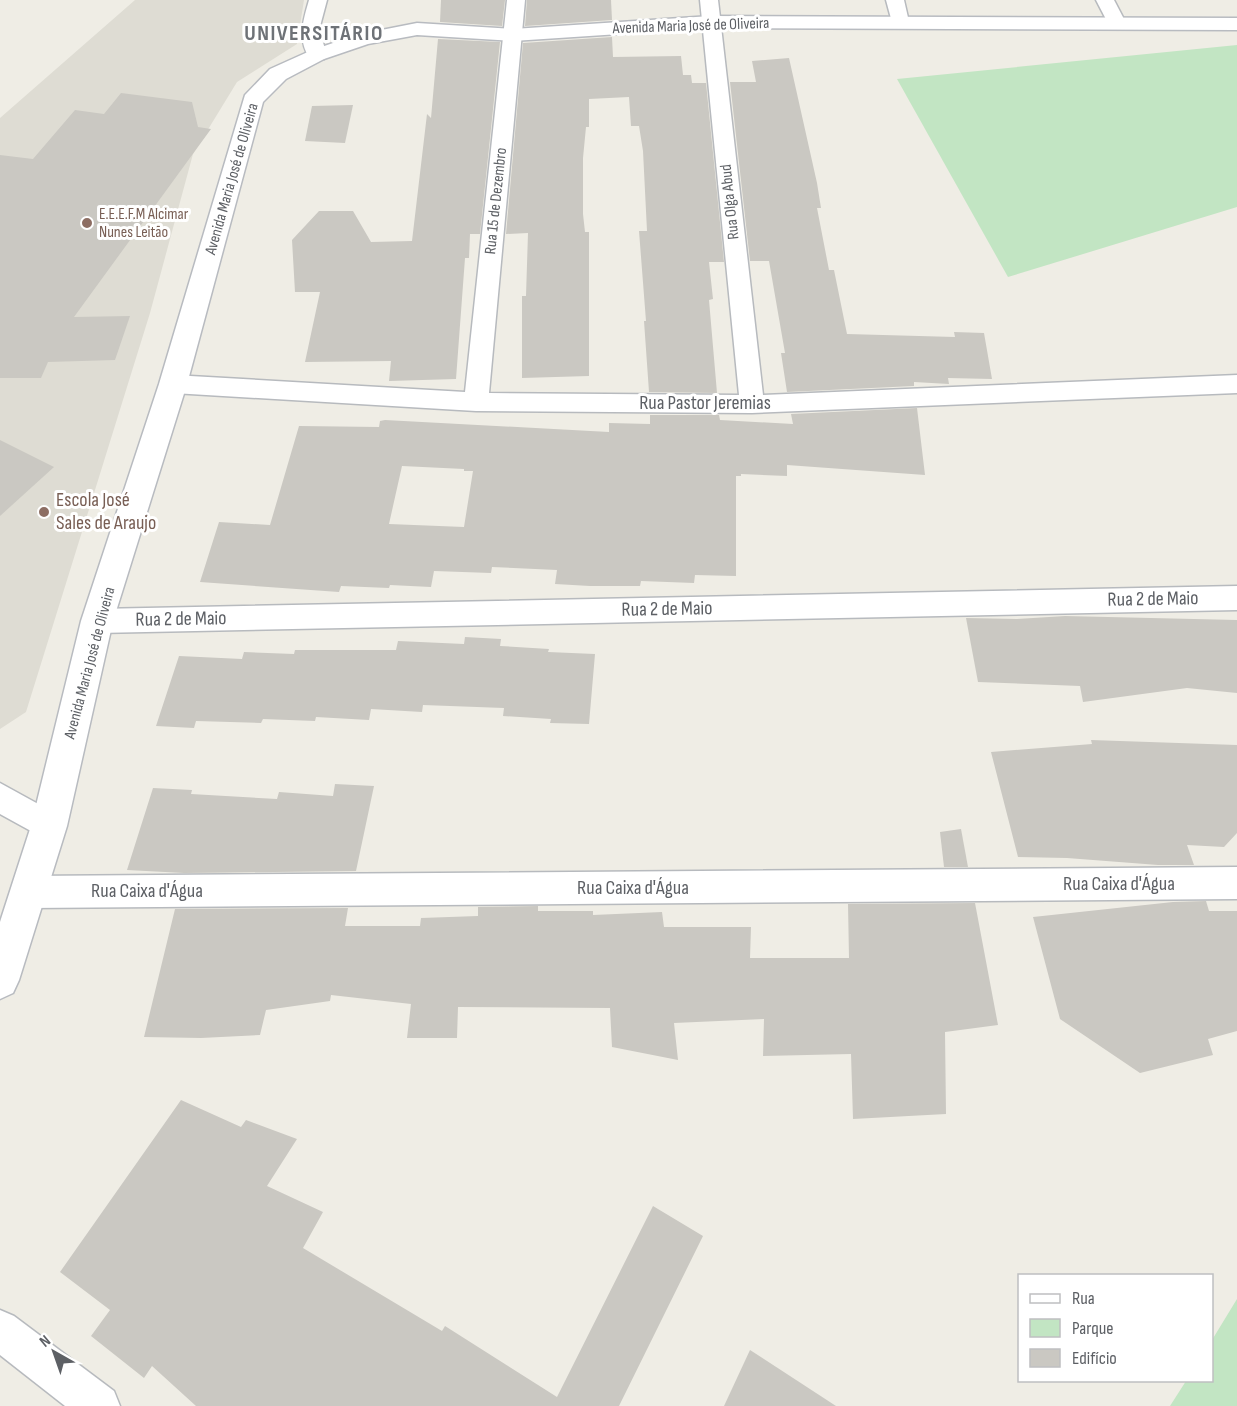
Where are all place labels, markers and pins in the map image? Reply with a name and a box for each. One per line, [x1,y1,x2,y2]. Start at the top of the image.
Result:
place label: E.E.E.F.M Alcimar Nunes Leitão [99,205,189,242]
marker: E.E.E.F.M Alcimar Nunes Leitão [80,216,94,230]
place label: Escola José Sales de Araujo [56,488,156,535]
marker: Escola José Sales de Araujo [37,505,51,519]

